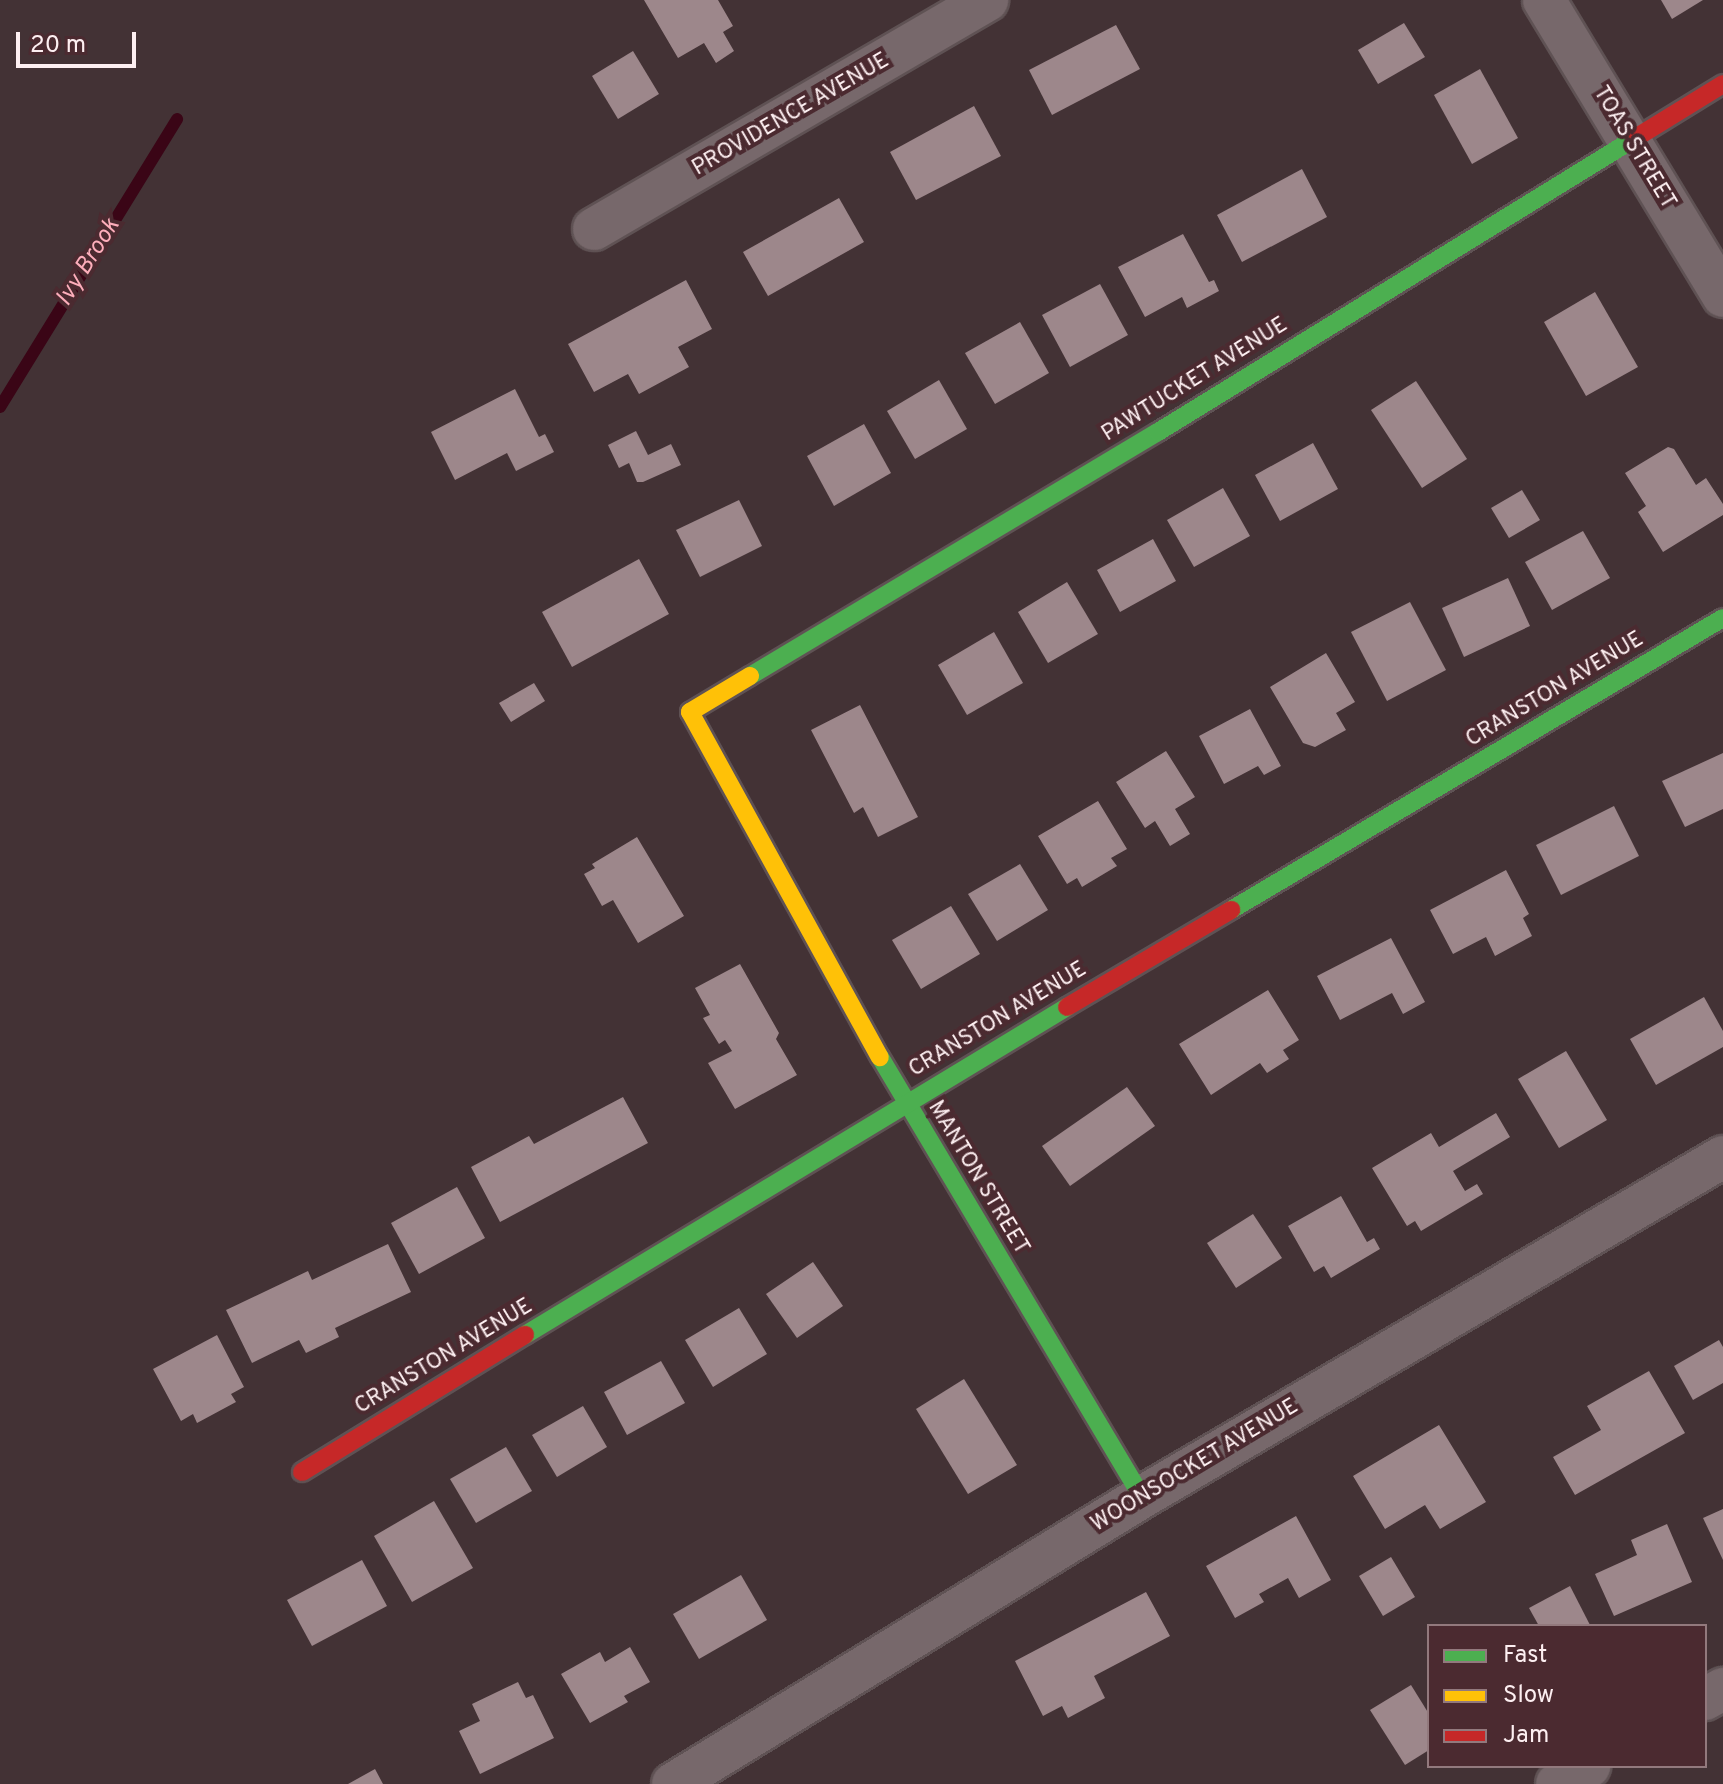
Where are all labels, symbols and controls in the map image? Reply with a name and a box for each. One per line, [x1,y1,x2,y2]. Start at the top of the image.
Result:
scale bar [20,16,140,66]
text: 20 m [30,31,86,61]
street label: PROVIDENCE AVENUE [688,48,894,182]
street label: TOAS STREET [1587,82,1681,214]
water label: Ivy Brook [51,214,127,312]
street label: PAWTUCKET AVENUE [1097,312,1293,448]
street label: CRANSTON AVENUE [1461,626,1649,754]
street label: CRANSTON AVENUE [904,956,1092,1084]
street label: MANTON STREET [922,1096,1034,1260]
street label: CRANSTON AVENUE [350,1293,538,1421]
street label: WOONSOCKET AVENUE [1086,1393,1304,1539]
legend [1427,1624,1707,1768]
text: Fast [1503,1641,1547,1671]
text: Slow [1503,1681,1554,1711]
text: Jam [1503,1721,1549,1751]

